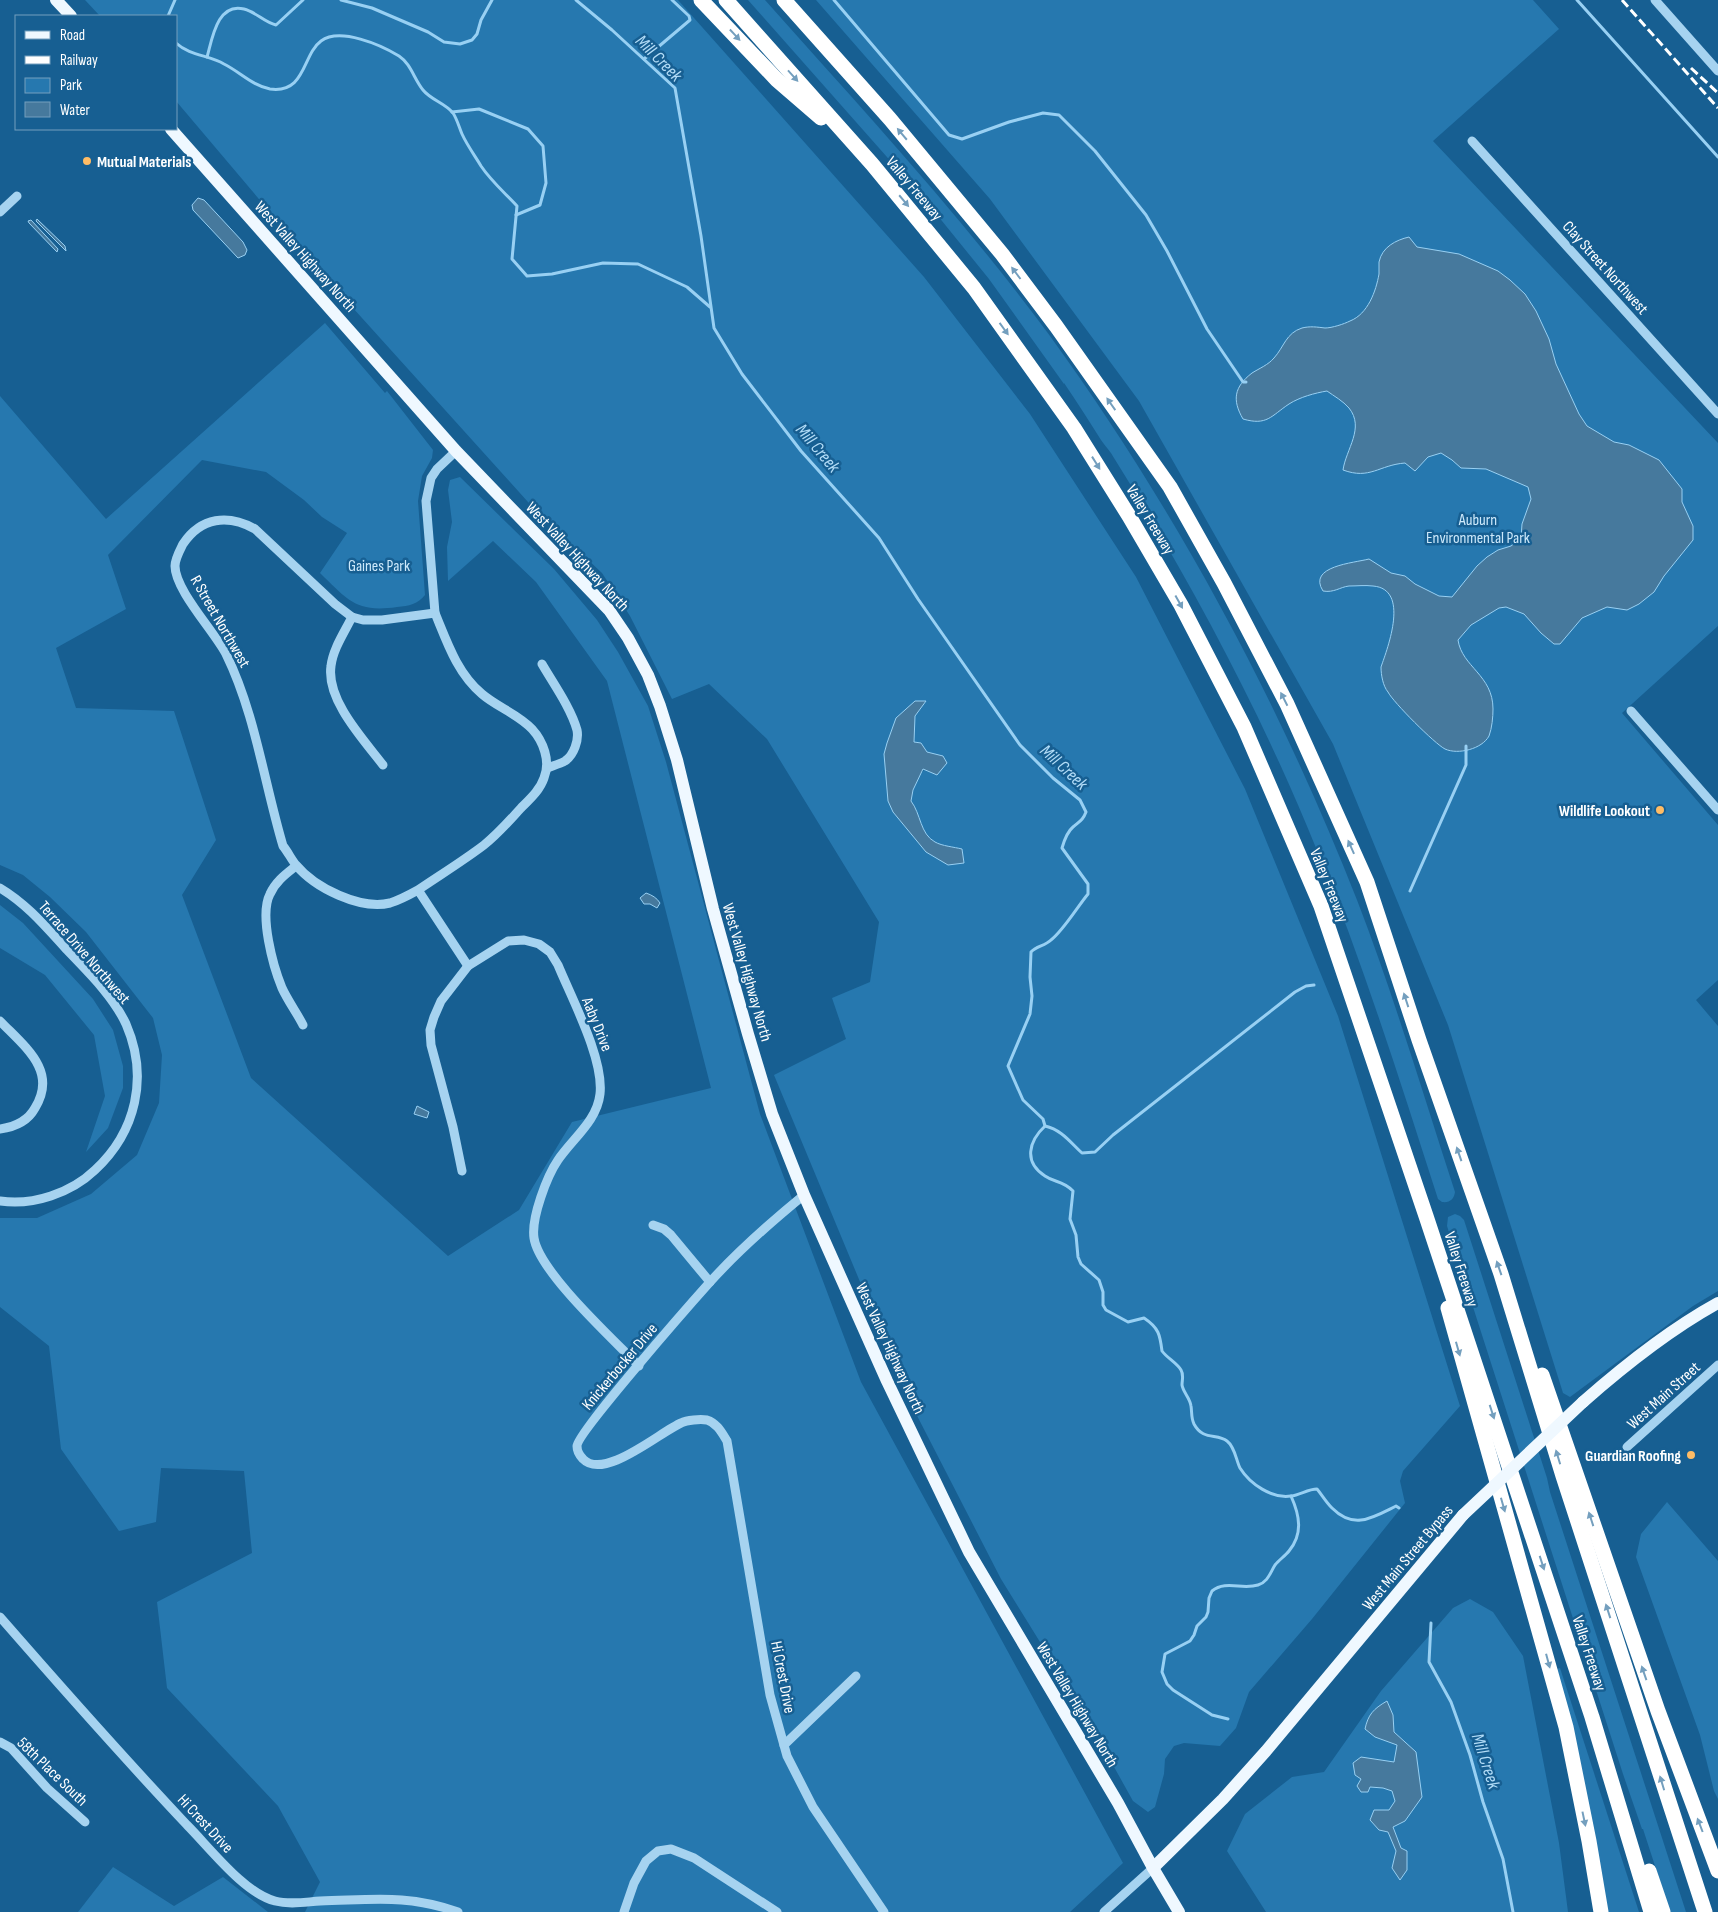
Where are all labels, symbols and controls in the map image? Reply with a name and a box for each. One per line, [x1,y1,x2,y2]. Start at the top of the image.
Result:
legend [15,15,178,130]
text: Road [60,26,85,45]
one-way arrow [729,29,741,41]
water label: Mill Creek [631,31,687,87]
text: Railway [60,51,98,70]
one-way arrow [788,69,799,82]
text: Park [60,76,82,95]
text: Water [60,101,91,120]
one-way arrow [897,128,908,141]
place label: Mutual Materials [97,153,191,172]
street label: Valley Freeway [881,153,946,225]
marker: Mutual Materials [81,155,93,167]
one-way arrow [898,195,909,207]
street label: West Valley Highway North [250,198,360,316]
street label: Clay Street Northwest [1558,217,1652,319]
one-way arrow [1011,267,1022,280]
one-way arrow [999,322,1009,336]
one-way arrow [1106,398,1116,411]
water label: Mill Creek [791,420,845,478]
one-way arrow [1091,456,1101,469]
street label: Valley Freeway [1121,481,1178,558]
street label: West Valley Highway North [521,498,633,616]
park label: Auburn Environmental Park [1426,511,1530,548]
park label: Gaines Park [348,557,410,576]
street label: R Street Northwest [186,572,254,671]
one-way arrow [1175,595,1183,610]
one-way arrow [1280,692,1288,706]
water label: Mill Creek [1036,740,1093,795]
place label: Wildlife Lookout [1559,802,1650,821]
marker: Wildlife Lookout [1654,804,1666,816]
one-way arrow [1347,840,1355,854]
street label: Valley Freeway [1305,846,1352,925]
street label: Terrace Drive Northwest [34,898,134,1008]
street label: West Valley Highway North [718,901,775,1044]
one-way arrow [1401,992,1409,1007]
street label: Aaby Drive [577,994,616,1054]
one-way arrow [1455,1146,1462,1161]
street label: Valley Freeway [1439,1229,1482,1310]
one-way arrow [1495,1261,1502,1276]
street label: West Valley Highway North [851,1280,928,1417]
street label: Knickerbocker Drive [578,1320,662,1414]
one-way arrow [1455,1341,1463,1356]
street label: West Main Street [1624,1358,1704,1434]
one-way arrow [1488,1404,1496,1419]
place label: Guardian Roofing [1585,1447,1681,1466]
one-way arrow [1553,1449,1561,1464]
marker: Guardian Roofing [1685,1449,1697,1461]
one-way arrow [1500,1497,1508,1512]
street label: West Main Street Bypass [1359,1501,1458,1614]
one-way arrow [1587,1511,1595,1526]
one-way arrow [1538,1556,1546,1571]
one-way arrow [1603,1603,1611,1618]
street label: Valley Freeway [1567,1613,1610,1694]
street label: West Valley Highway North [1032,1639,1122,1771]
street label: Hi Crest Drive [766,1640,799,1715]
one-way arrow [1544,1653,1552,1668]
one-way arrow [1640,1665,1647,1680]
water label: Mill Creek [1467,1731,1505,1793]
street label: 58th Place South [13,1734,91,1810]
one-way arrow [1658,1775,1666,1790]
street label: Hi Crest Drive [173,1791,237,1857]
one-way arrow [1581,1812,1589,1828]
one-way arrow [1696,1818,1704,1832]

